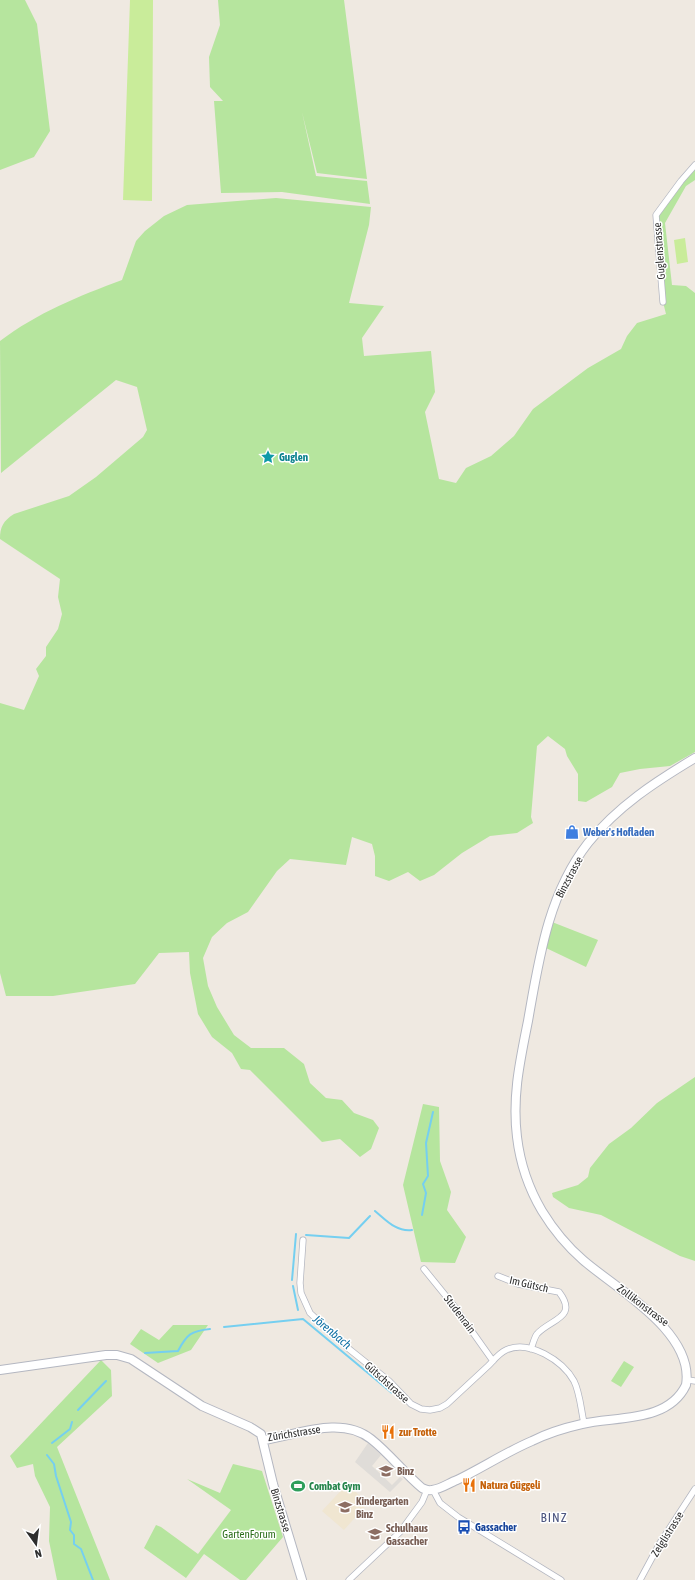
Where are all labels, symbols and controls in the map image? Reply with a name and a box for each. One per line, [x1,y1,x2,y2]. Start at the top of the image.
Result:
street label: Guglenstrasse [651,222,667,280]
place icon: Guglen [260,449,276,465]
place label: Guglen [279,451,308,463]
shop icon: Weber's Hofladen [564,824,580,840]
place label: Weber's Hofladen [582,826,654,838]
street label: Binzstrasse [553,854,585,900]
street label: Im Gütsch [508,1274,550,1294]
street label: Zollikonstrasse [615,1282,671,1328]
street label: Studenrain [442,1293,478,1335]
water label: Jörenbach [309,1311,354,1352]
street label: Gütschstrasse [362,1359,412,1405]
street label: Zürichstrasse [267,1423,321,1443]
restaurant icon: zur Trotte [380,1424,396,1440]
place label: zur Trotte [399,1426,437,1438]
school or university icon: Binz [378,1463,394,1479]
place label: Binz [397,1465,414,1477]
restaurant icon: Natura Güggeli [461,1477,477,1493]
sports icon: Combat Gym [290,1478,306,1494]
place label: Natura Güggeli [480,1479,541,1491]
place label: Combat Gym [309,1480,360,1492]
street label: Binzstrasse [269,1487,293,1533]
place label: Kindergarten Binz [356,1495,409,1520]
school or university icon: Kindergarten Binz [337,1499,353,1515]
street label: Zelglistrasse [648,1509,686,1559]
district label: BINZ [541,1510,568,1525]
bus stop icon: Gassacher [456,1519,472,1535]
place label: Gassacher [475,1521,517,1533]
place label: Schulhaus Gassacher [386,1522,428,1547]
north arrow [16,1524,56,1564]
school or university icon: Schulhaus Gassacher [367,1526,383,1542]
park label: GartenForum [222,1528,276,1540]
text: N [34,1547,43,1560]

